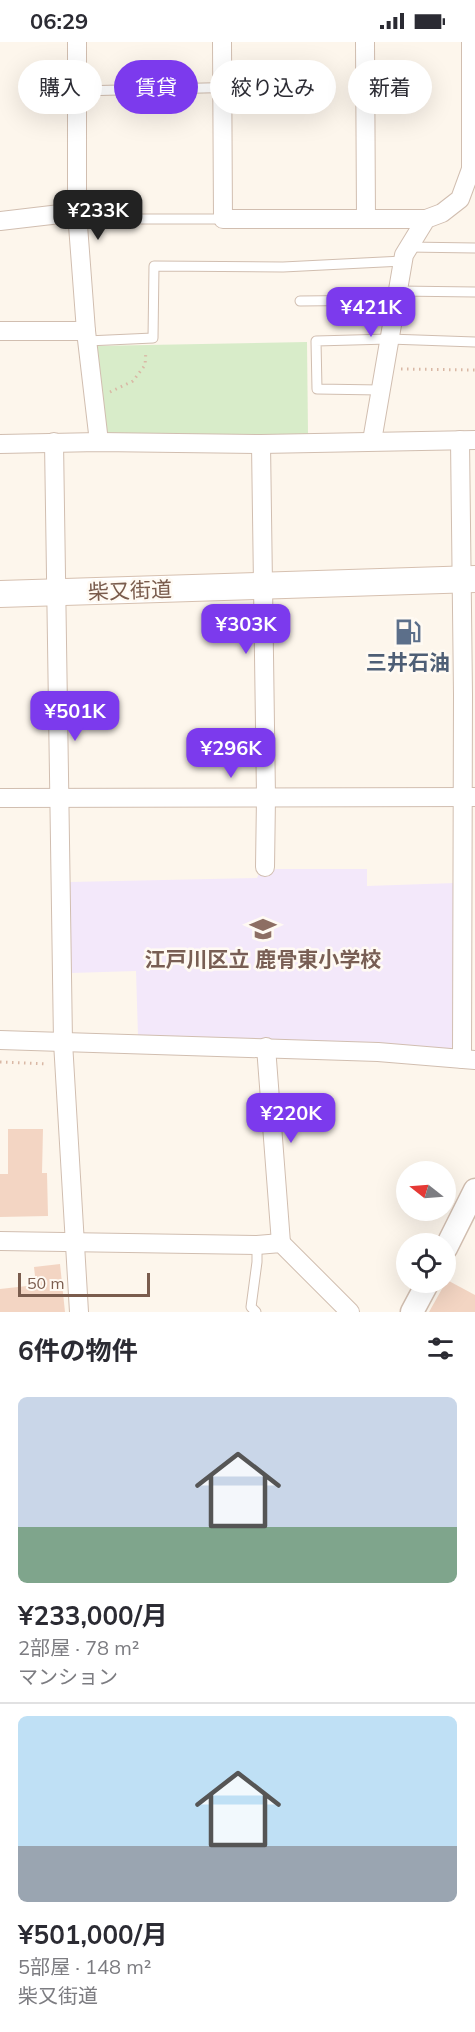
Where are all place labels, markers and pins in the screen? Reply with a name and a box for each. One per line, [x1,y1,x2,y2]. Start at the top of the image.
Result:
pin: ¥233K [56,190,140,241]
pin: ¥421K [329,287,413,338]
pin: ¥303K [204,604,288,655]
fuel station icon: 三井石油 [393,617,423,647]
place label: 三井石油 [366,649,450,675]
pin: ¥501K [33,691,117,742]
pin: ¥296K [189,728,273,779]
school or university icon: 江戸川区立 鹿骨東小学校 [248,914,278,944]
place label: 江戸川区立 鹿骨東小学校 [145,946,381,972]
pin: ¥220K [249,1093,333,1144]

